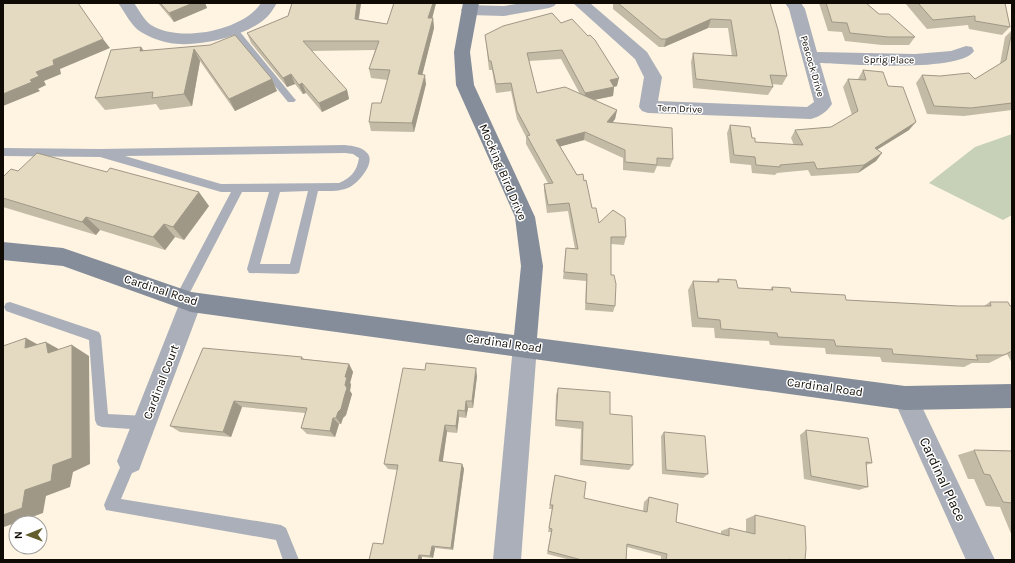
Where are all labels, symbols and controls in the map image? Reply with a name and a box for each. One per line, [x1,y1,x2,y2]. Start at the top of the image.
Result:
street label: Peacock Drive [798,34,827,98]
street label: Sprig Place [864,54,914,66]
street label: Tern Drive [657,102,703,116]
street label: Mocking Bird Drive [476,122,530,222]
street label: Cardinal Road [122,271,200,309]
street label: Cardinal Road [465,331,543,355]
street label: Cardinal Court [140,342,182,421]
street label: Cardinal Road [786,375,864,399]
street label: Cardinal Place [916,434,969,524]
north arrow [8,515,48,555]
text: N [12,531,25,539]

